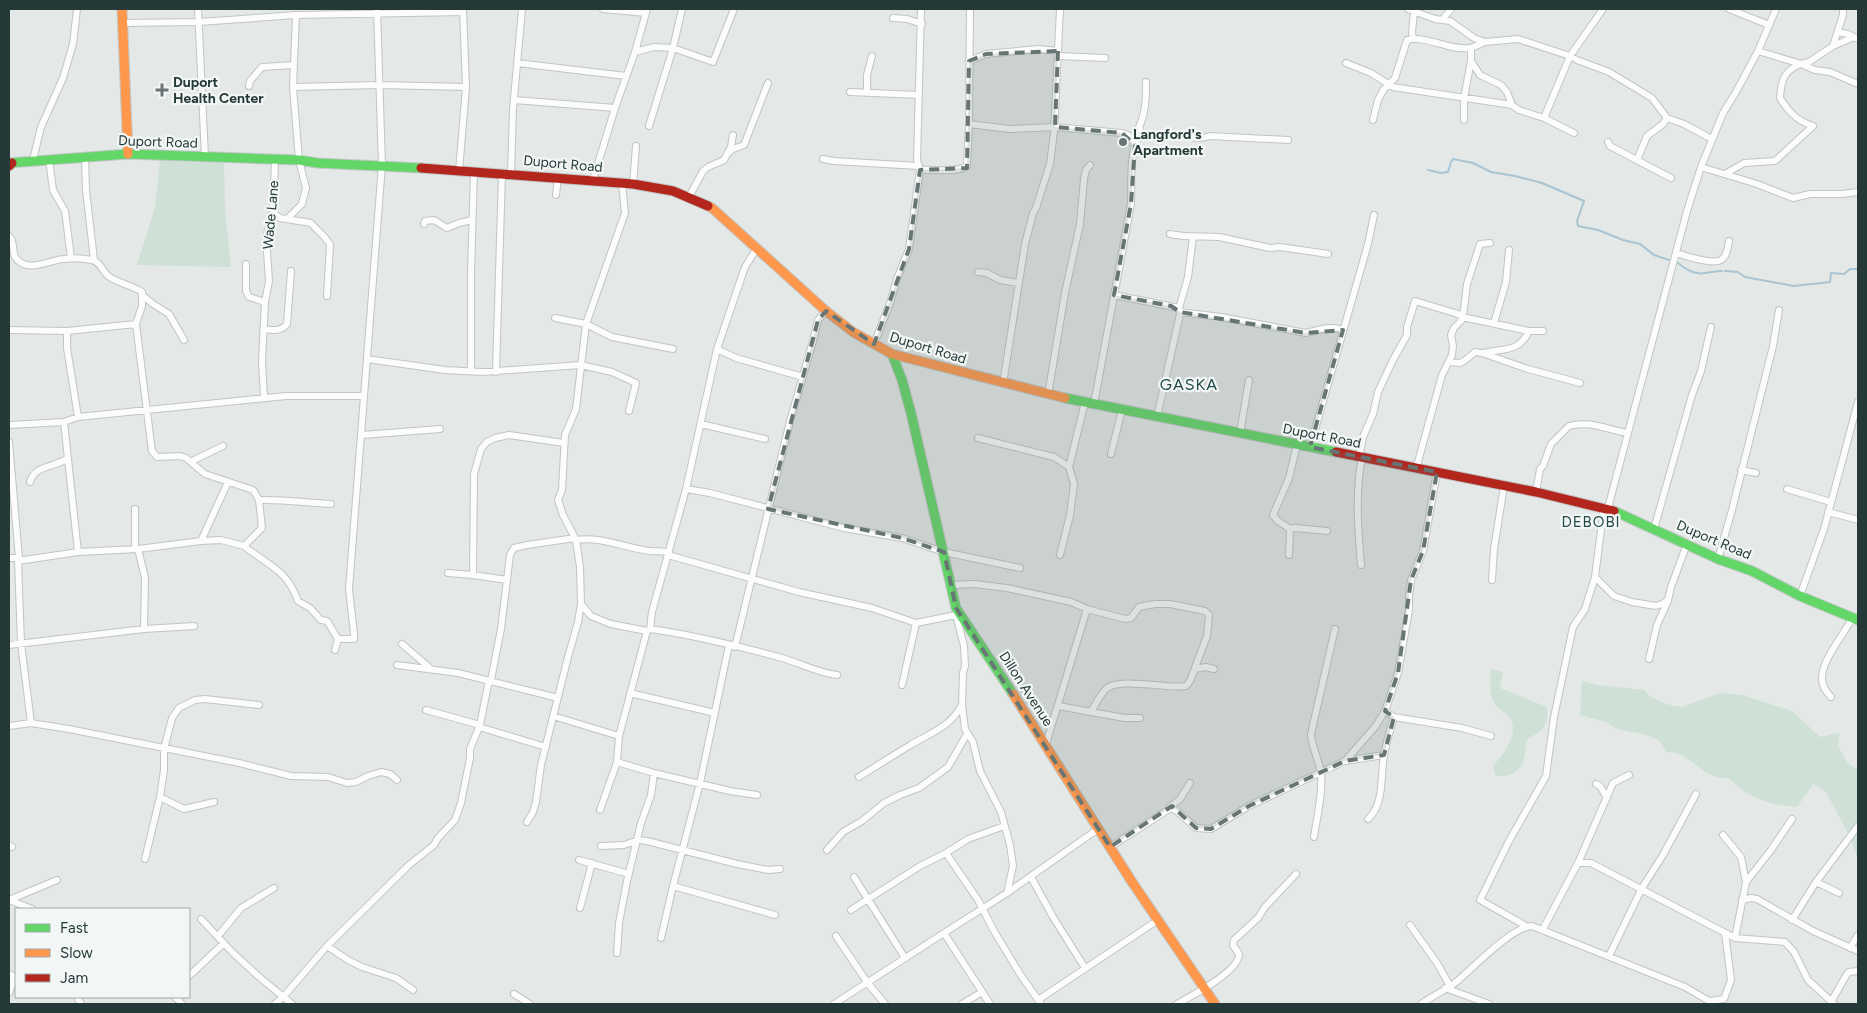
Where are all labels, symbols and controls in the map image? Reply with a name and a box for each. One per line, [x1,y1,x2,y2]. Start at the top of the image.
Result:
place label: Duport Health Center [173,74,264,107]
marker: Duport Health Center [155,83,169,97]
place label: Langford's Apartment [1133,126,1204,159]
street label: Duport Road [118,132,198,152]
marker: Langford's Apartment [1117,136,1129,148]
street label: Duport Road [523,152,603,176]
street label: Wade Lane [260,179,283,250]
street label: Duport Road [887,328,969,368]
district label: GASKA [1160,375,1218,394]
street label: Duport Road [1281,420,1363,452]
district label: DEBOBI [1561,513,1621,531]
street label: Duport Road [1674,517,1754,563]
street label: Dillon Avenue [996,648,1057,730]
legend [15,908,190,998]
text: Fast [60,919,89,937]
text: Slow [60,944,93,962]
text: Jam [60,969,88,987]

